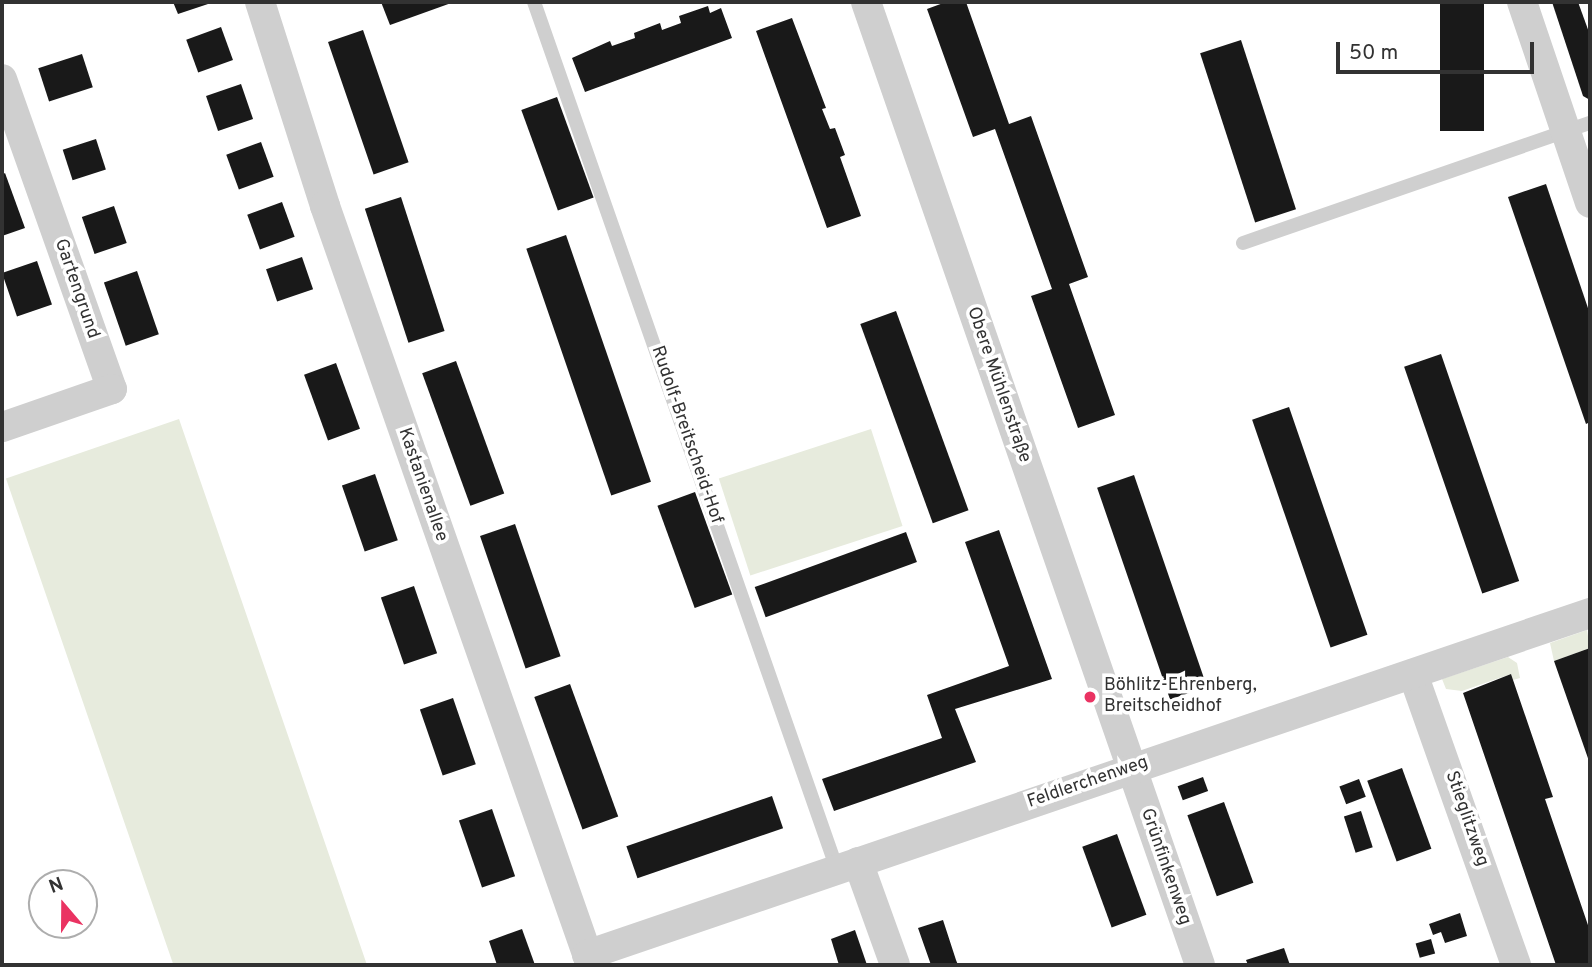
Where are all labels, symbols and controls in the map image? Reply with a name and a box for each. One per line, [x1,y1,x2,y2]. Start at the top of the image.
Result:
scale bar [1340,28,1538,72]
text: 50 m [1349,40,1398,67]
street label: Gartengrund [49,236,103,342]
street label: Obere Mühlenstraße [961,304,1035,466]
street label: Rudolf-Breitscheid-Hof [645,343,727,527]
street label: Kastanienallee [392,425,452,545]
place label: Böhlitz-Ehrenberg, Breitscheidhof [1104,676,1257,718]
marker: Böhlitz-Ehrenberg, Breitscheidhof [1082,689,1098,705]
street label: Feldlerchenweg [1025,752,1151,814]
street label: Stieglitzweg [1440,768,1492,870]
street label: Grünfinkenweg [1135,806,1195,928]
north arrow [28,869,98,939]
text: N [46,873,67,900]

